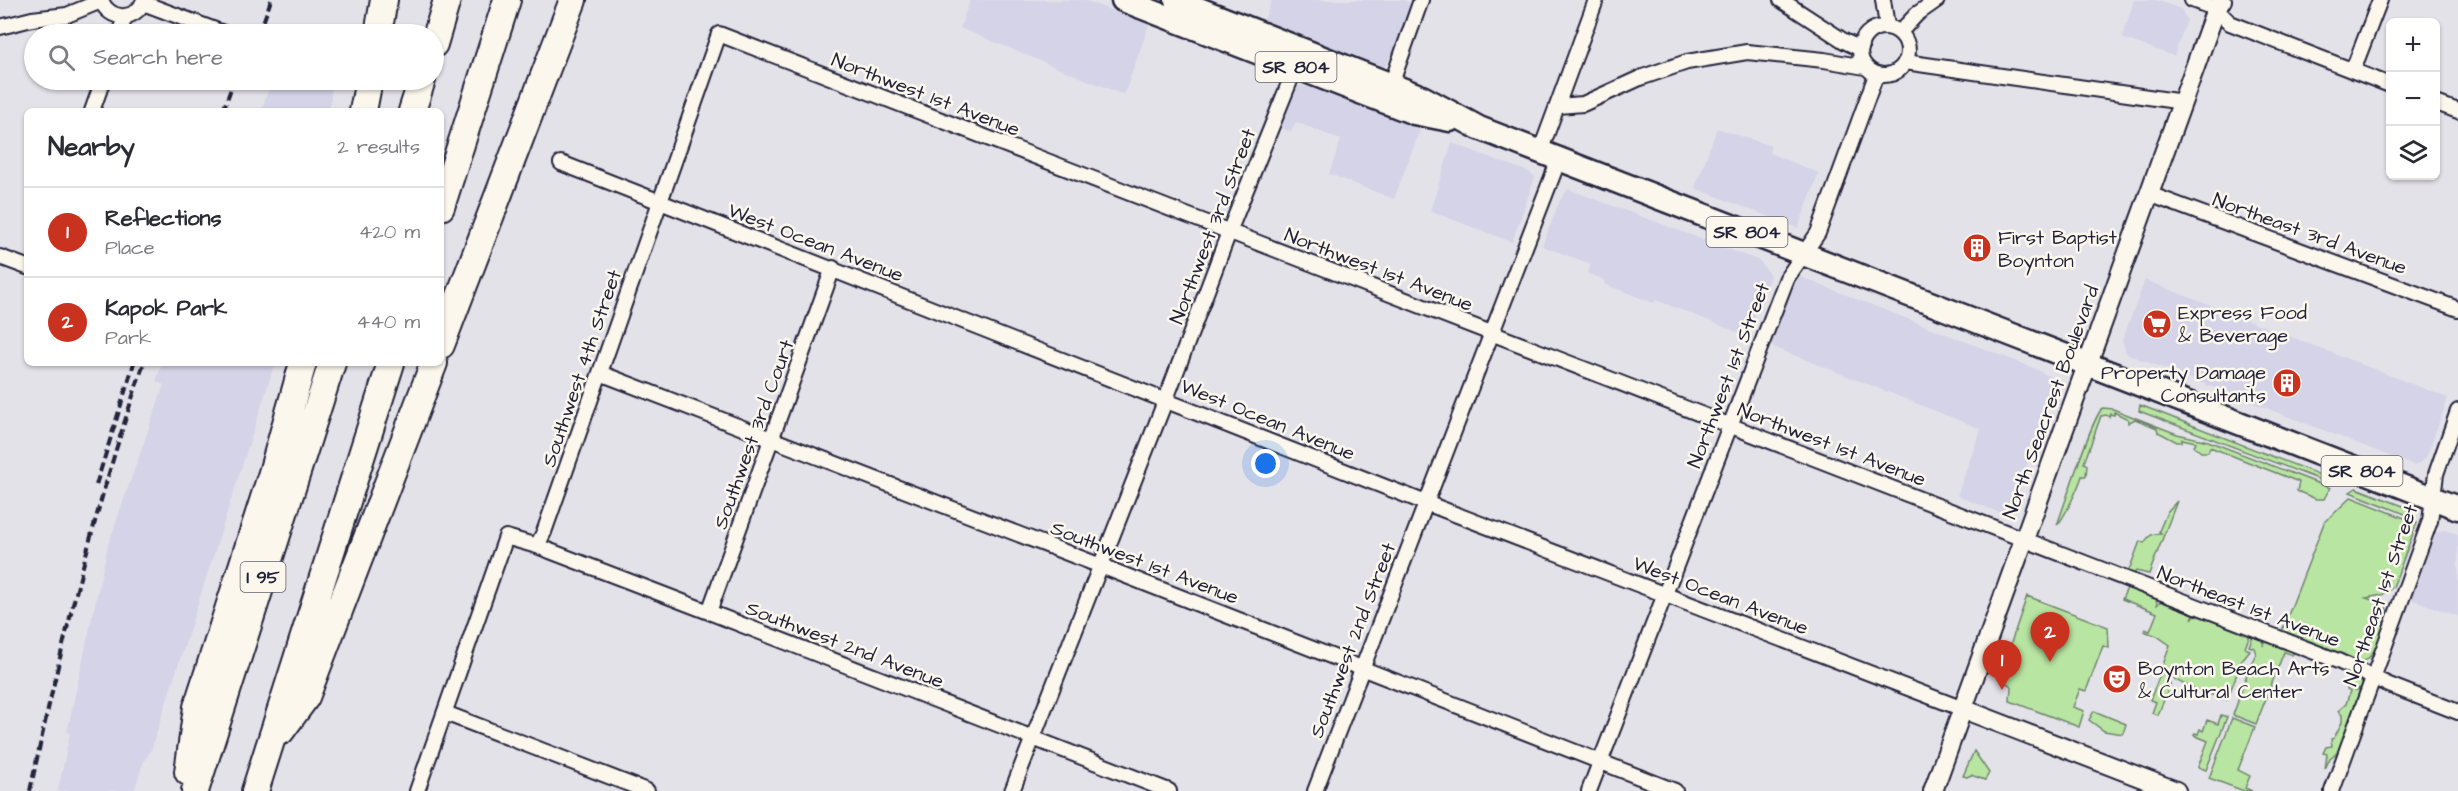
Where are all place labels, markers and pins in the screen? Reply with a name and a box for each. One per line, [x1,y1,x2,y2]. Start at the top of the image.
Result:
place label: First Baptist Boynton [1998,224,2117,276]
building icon: First Baptist Boynton [1961,232,1993,264]
place label: Express Food & Beverage [2178,299,2307,351]
supermarket icon: Express Food & Beverage [2141,308,2173,340]
place label: Property Damage Consultants [2101,359,2266,410]
building icon: Property Damage Consultants [2271,367,2303,399]
pin: 2 [2030,612,2070,662]
pin: 1 [1982,640,2022,690]
place label: Boynton Beach Arts & Cultural Center [2138,655,2330,706]
theatre icon: Boynton Beach Arts & Cultural Center [2101,663,2133,695]

